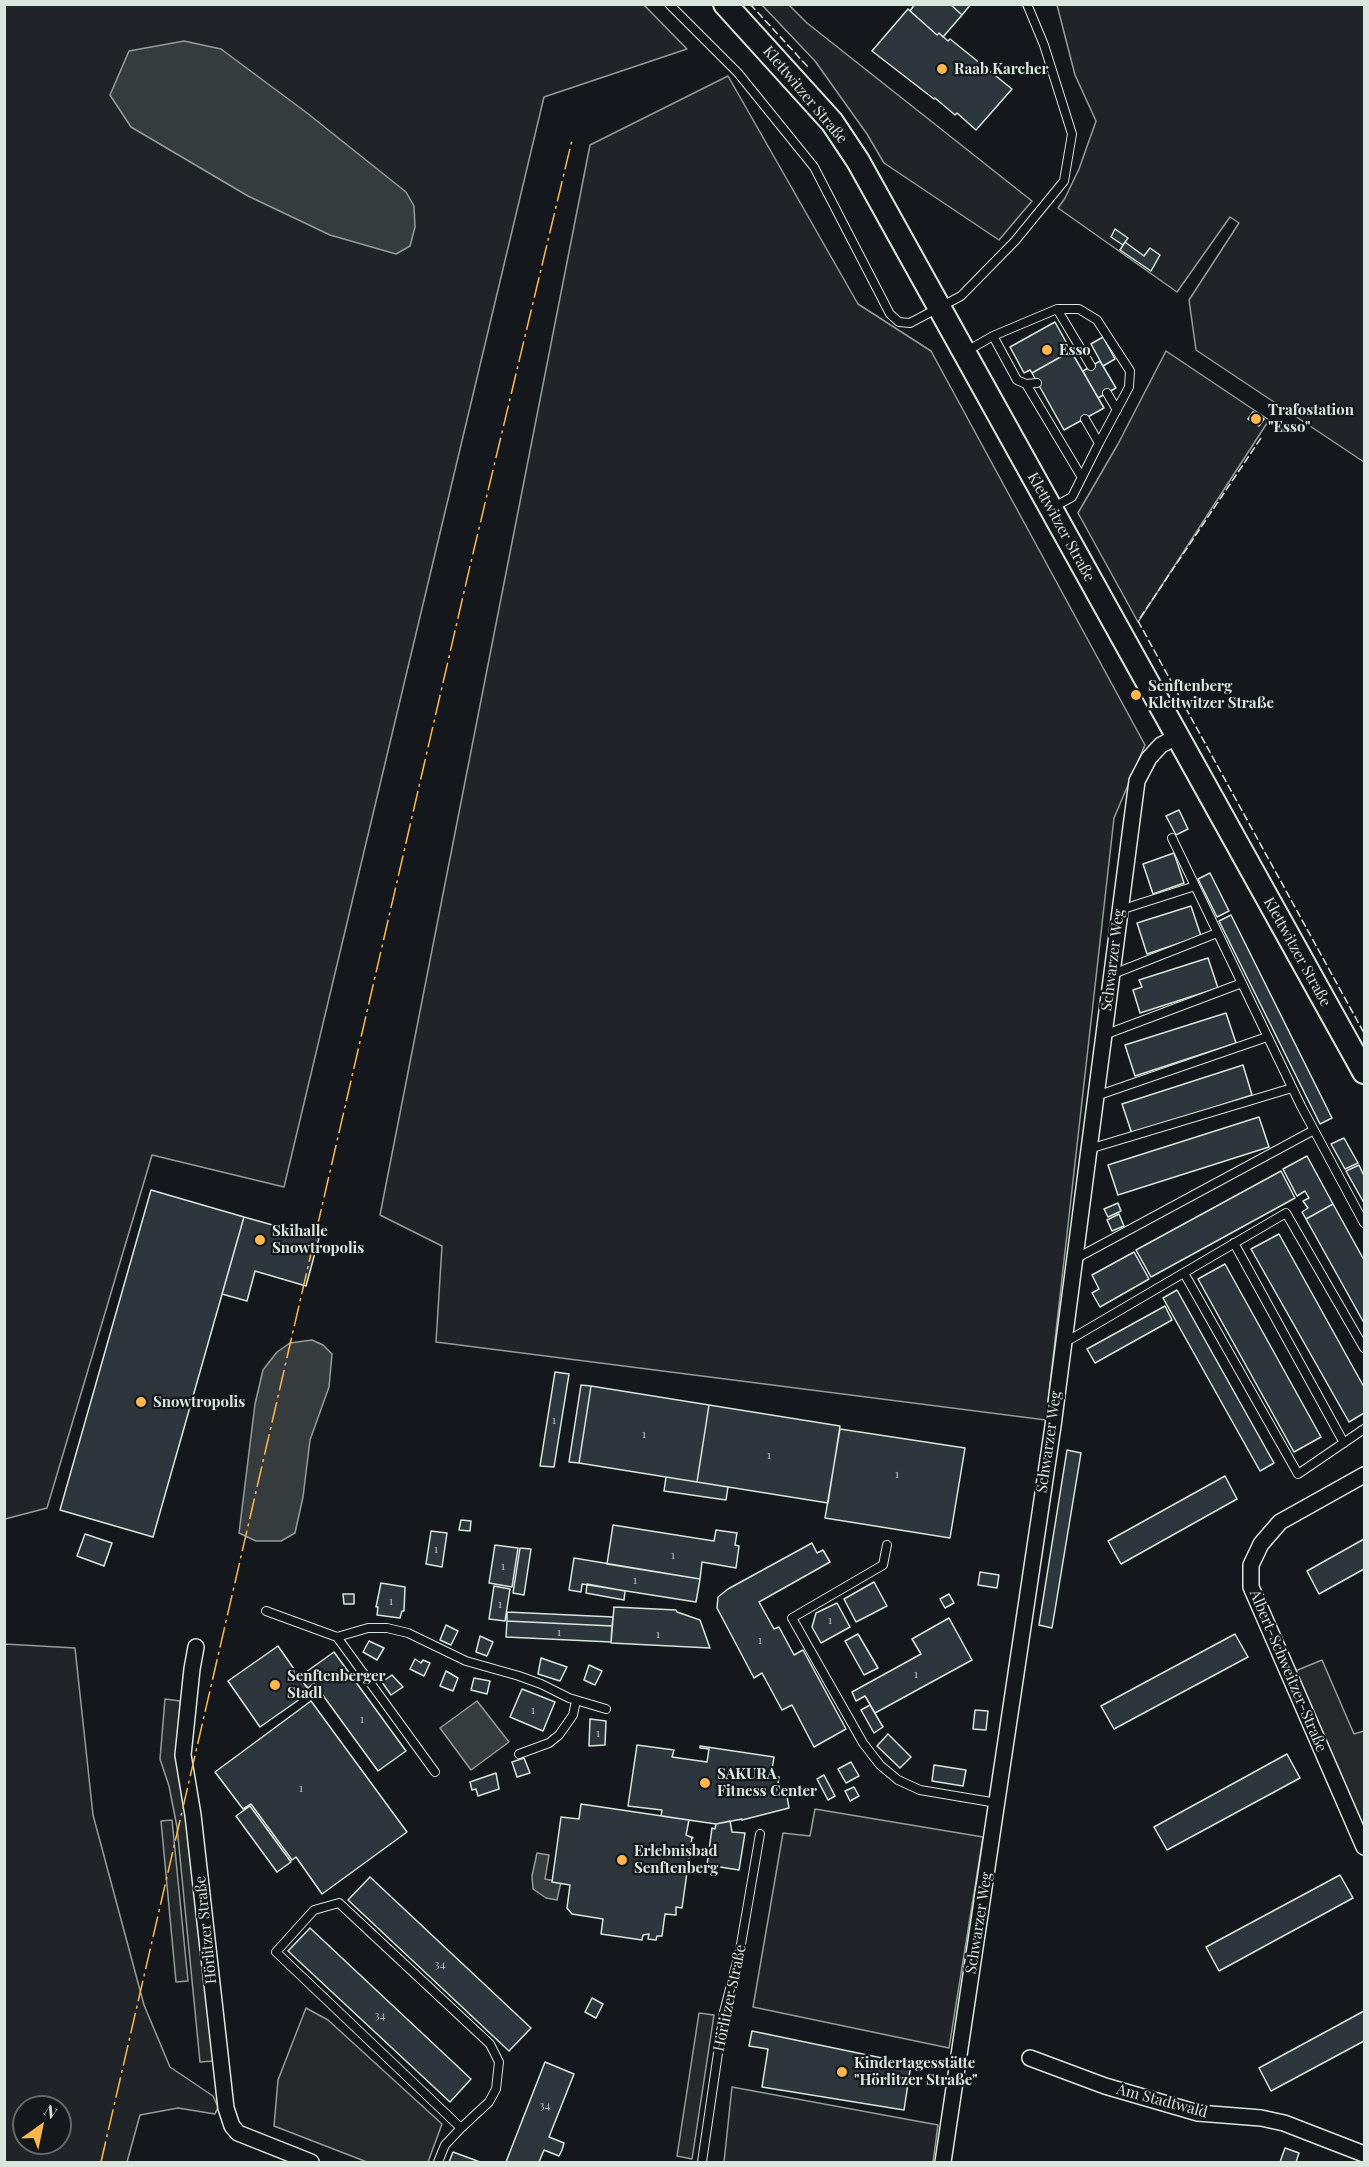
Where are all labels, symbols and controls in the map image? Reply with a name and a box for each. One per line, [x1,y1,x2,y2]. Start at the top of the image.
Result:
street label: Klettwitzer Straße [759,43,851,147]
place label: Raab Karcher [954,60,1049,78]
marker: Raab Karcher [935,62,949,76]
place label: Esso [1059,341,1091,359]
marker: Esso [1040,343,1054,357]
place label: Trafostation "Esso" [1268,401,1354,436]
marker: Trafostation "Esso" [1249,412,1263,426]
street label: Klettwitzer Straße [1024,469,1098,585]
place label: Senftenberg Klettwitzer Straße [1148,677,1274,712]
marker: Senftenberg Klettwitzer Straße [1129,688,1143,702]
street label: Klettwitzer Straße [1260,894,1334,1010]
street label: Schwarzer Weg [1098,908,1128,1012]
place label: Skihalle Snowtropolis [272,1222,364,1257]
marker: Skihalle Snowtropolis [253,1233,267,1247]
street label: Schwarzer Weg [1033,1390,1065,1494]
place label: Snowtropolis [153,1393,245,1411]
marker: Snowtropolis [134,1395,148,1409]
house number: 1 [552,1413,556,1427]
house number: 1 [642,1427,646,1441]
house number: 1 [767,1448,771,1462]
house number: 1 [895,1467,899,1481]
house number: 1 [434,1542,438,1556]
house number: 1 [671,1548,675,1562]
house number: 1 [501,1559,505,1573]
house number: 1 [633,1573,637,1587]
street label: Albert-Schweitzer-Straße [1246,1587,1330,1755]
house number: 1 [389,1594,393,1608]
house number: 1 [498,1597,502,1611]
house number: 1 [828,1613,832,1627]
house number: 1 [557,1625,561,1639]
house number: 1 [656,1627,660,1641]
house number: 1 [758,1633,762,1647]
place label: Senftenberger Stadl [287,1667,385,1702]
house number: 1 [914,1667,918,1681]
marker: Senftenberger Stadl [268,1678,282,1692]
house number: 1 [531,1703,535,1717]
house number: 1 [360,1712,364,1726]
house number: 1 [596,1726,600,1740]
place label: SAKURA Fitness Center [717,1765,817,1800]
marker: SAKURA Fitness Center [698,1776,712,1790]
house number: 1 [299,1781,303,1795]
place label: Erlebnisbad Senftenberg [634,1842,718,1877]
marker: Erlebnisbad Senftenberg [615,1853,629,1867]
street label: Schwarzer Weg [962,1871,996,1975]
street label: Hörlitzer Straße [191,1875,221,1985]
street label: Hörlitzer Straße [710,1943,750,2053]
house number: 34 [434,1957,446,1971]
house number: 34 [374,2008,386,2022]
place label: Kindertagesstätte "Hörlitzer Straße" [854,2054,978,2089]
marker: Kindertagesstätte "Hörlitzer Straße" [835,2065,849,2079]
street label: Am Stadtwald [1115,2080,1209,2122]
north arrow [12,2095,72,2155]
house number: 34 [539,2098,551,2112]
text: N [40,2099,62,2123]

